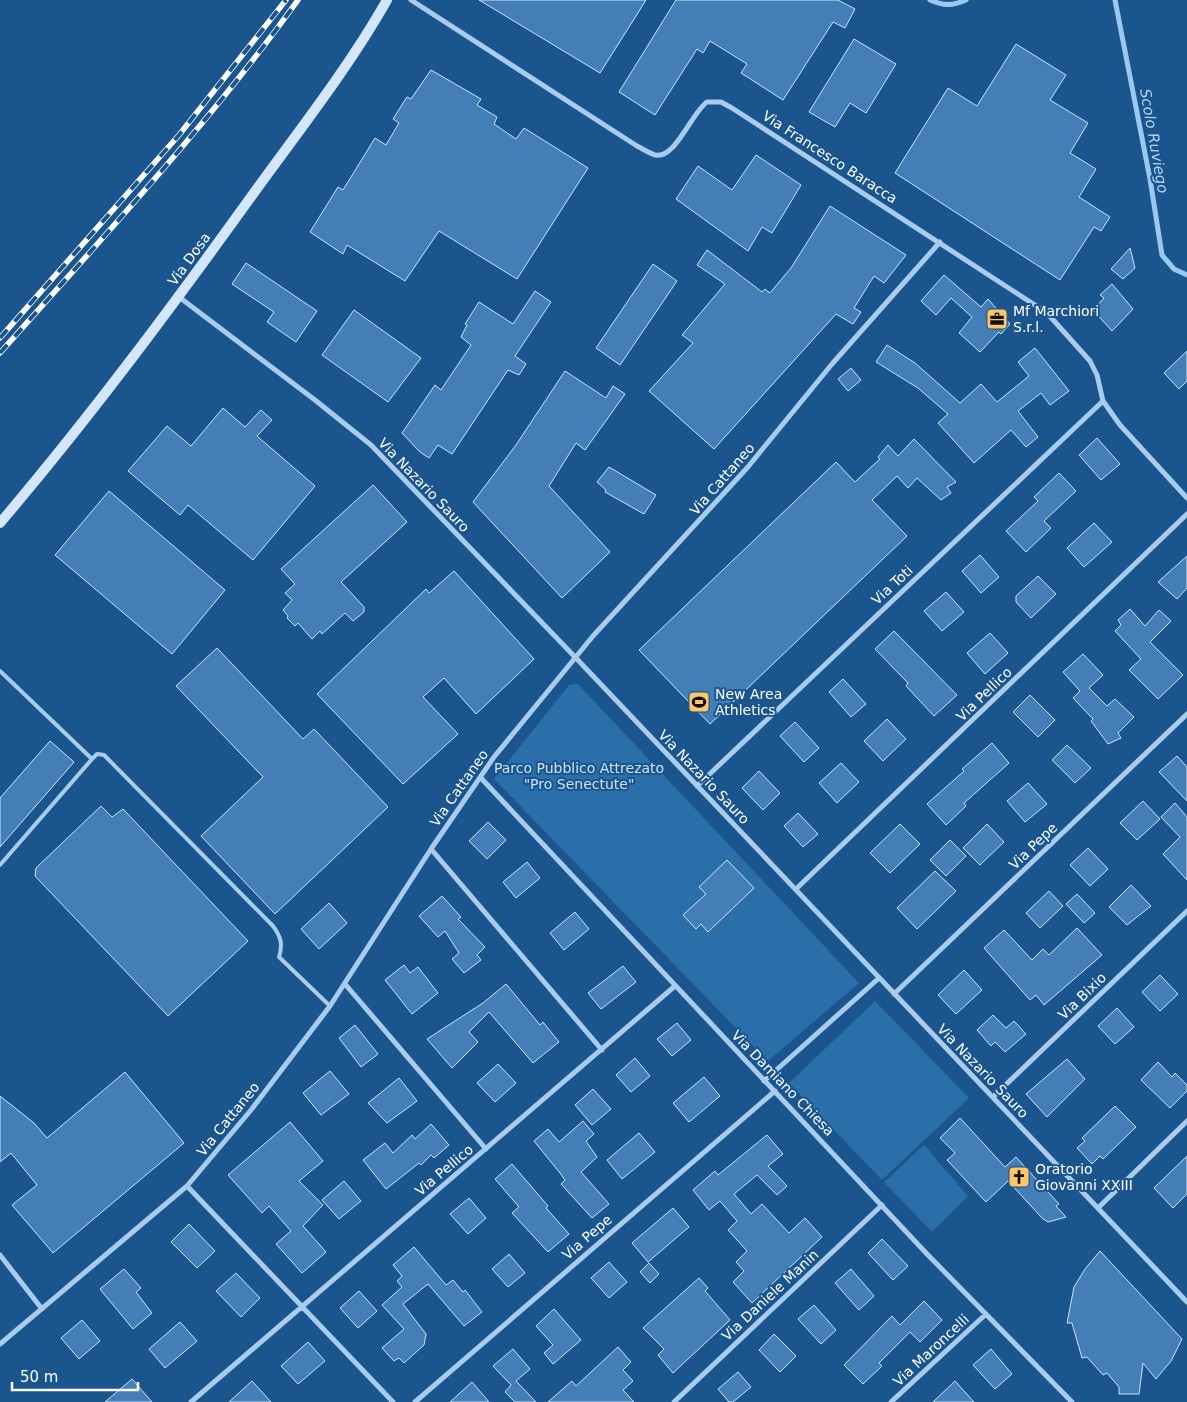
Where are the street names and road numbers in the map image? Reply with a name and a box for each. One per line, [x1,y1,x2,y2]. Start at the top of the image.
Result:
street label: Via Francesco Baracca [760,107,900,207]
street label: Via Dosa [164,229,214,289]
street label: Via Nazario Sauro [375,435,473,535]
street label: Via Cattaneo [686,440,758,518]
street label: Via Toti [868,562,916,608]
street label: Via Pellico [953,664,1015,724]
street label: Via Nazario Sauro [655,727,753,827]
street label: Via Cattaneo [427,746,491,830]
street label: Via Pepe [1006,819,1060,873]
street label: Via Bixio [1055,969,1109,1023]
street label: Via Nazario Sauro [934,1021,1032,1121]
street label: Via Damiano Chiesa [728,1027,838,1139]
street label: Via Cattaneo [193,1079,263,1159]
street label: Via Pellico [412,1141,476,1199]
street label: Via Pepe [559,1211,615,1263]
street label: Via Daniele Manin [718,1246,822,1344]
street label: Via Maroncelli [890,1311,972,1389]

